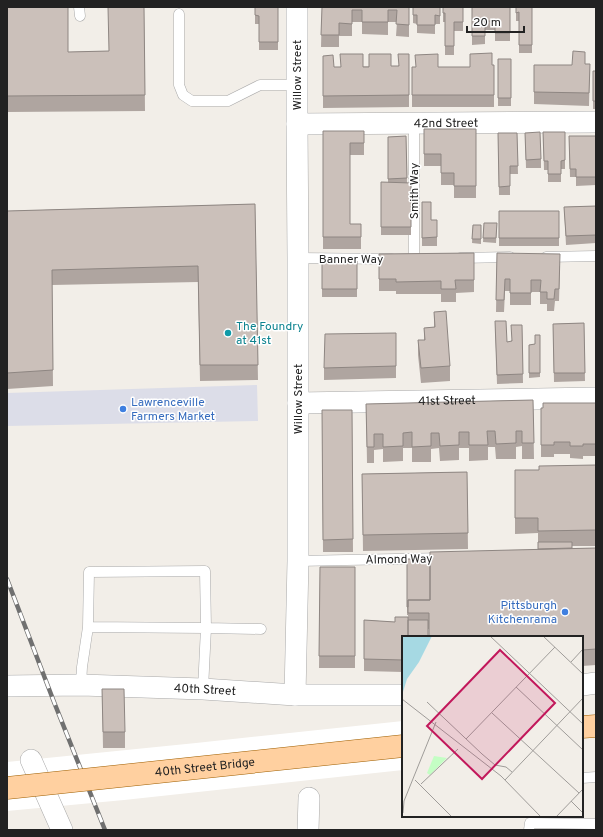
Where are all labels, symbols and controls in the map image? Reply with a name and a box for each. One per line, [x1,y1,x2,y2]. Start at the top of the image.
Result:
scale bar [467,8,524,34]
text: 20 m [473,15,501,31]
street label: Willow Street [290,40,306,110]
street label: 42nd Street [414,116,478,132]
street label: Smith Way [407,163,423,219]
street label: Banner Way [319,252,383,268]
place label: The Foundry at 41st [236,319,303,349]
marker: The Foundry at 41st [223,328,233,338]
street label: Willow Street [291,364,307,434]
street label: 41st Street [418,393,476,410]
place label: Lawrenceville Farmers Market [131,395,215,425]
marker: Lawrenceville Farmers Market [118,404,128,414]
street label: Almond Way [365,551,433,569]
place label: Pittsburgh Kitchenrama [488,598,557,628]
marker: Pittsburgh Kitchenrama [560,607,570,617]
inset map [402,636,583,817]
street label: 40th Street [174,681,236,700]
street label: 40th Street Bridge [154,755,256,781]

